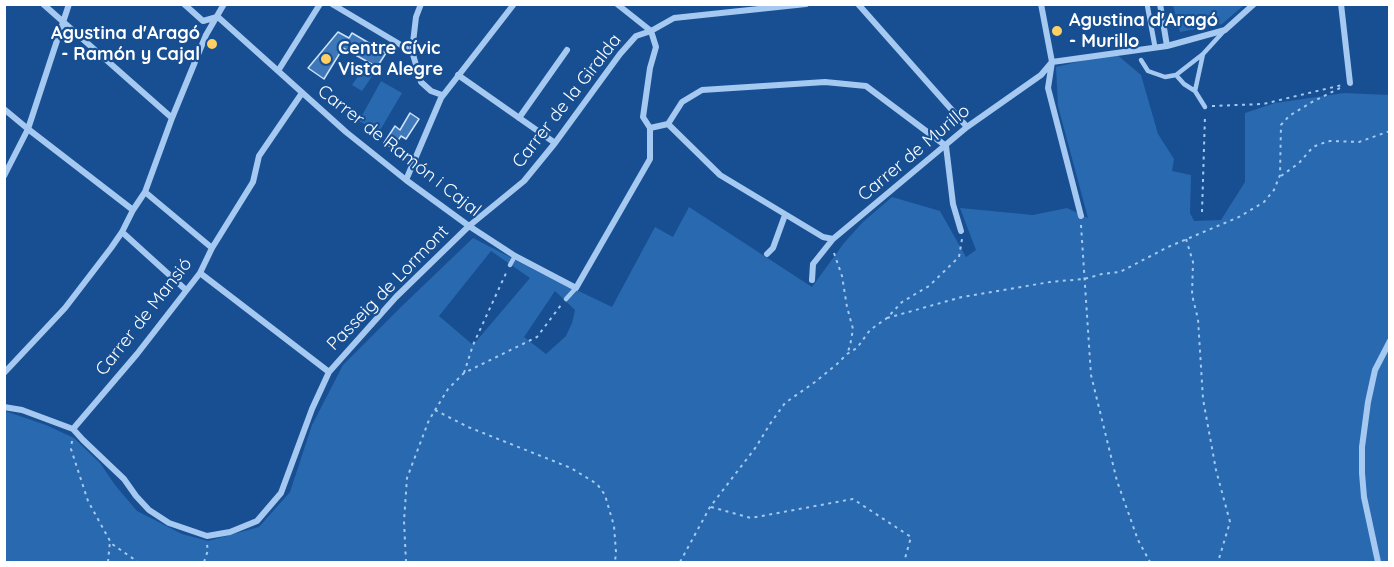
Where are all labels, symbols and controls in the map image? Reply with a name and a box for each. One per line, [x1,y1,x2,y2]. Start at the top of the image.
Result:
place label: Agustina d'Aragó - Murillo [1069,10,1218,52]
place label: Agustina d'Aragó - Ramón y Cajal [51,23,200,66]
marker: Agustina d'Aragó - Murillo [1050,24,1064,38]
street label: Carrer de la Giralda [508,30,626,172]
marker: Agustina d'Aragó - Ramón y Cajal [205,37,219,51]
place label: Centre Cívic Vista Alegre [338,38,443,80]
marker: Centre Cívic Vista Alegre [319,52,333,66]
street label: Carrer de Ramón i Cajal [313,81,485,221]
street label: Carrer de Murillo [854,100,974,206]
street label: Passeig de Lormont [323,221,453,355]
street label: Carrer de Mansió [91,254,197,380]

